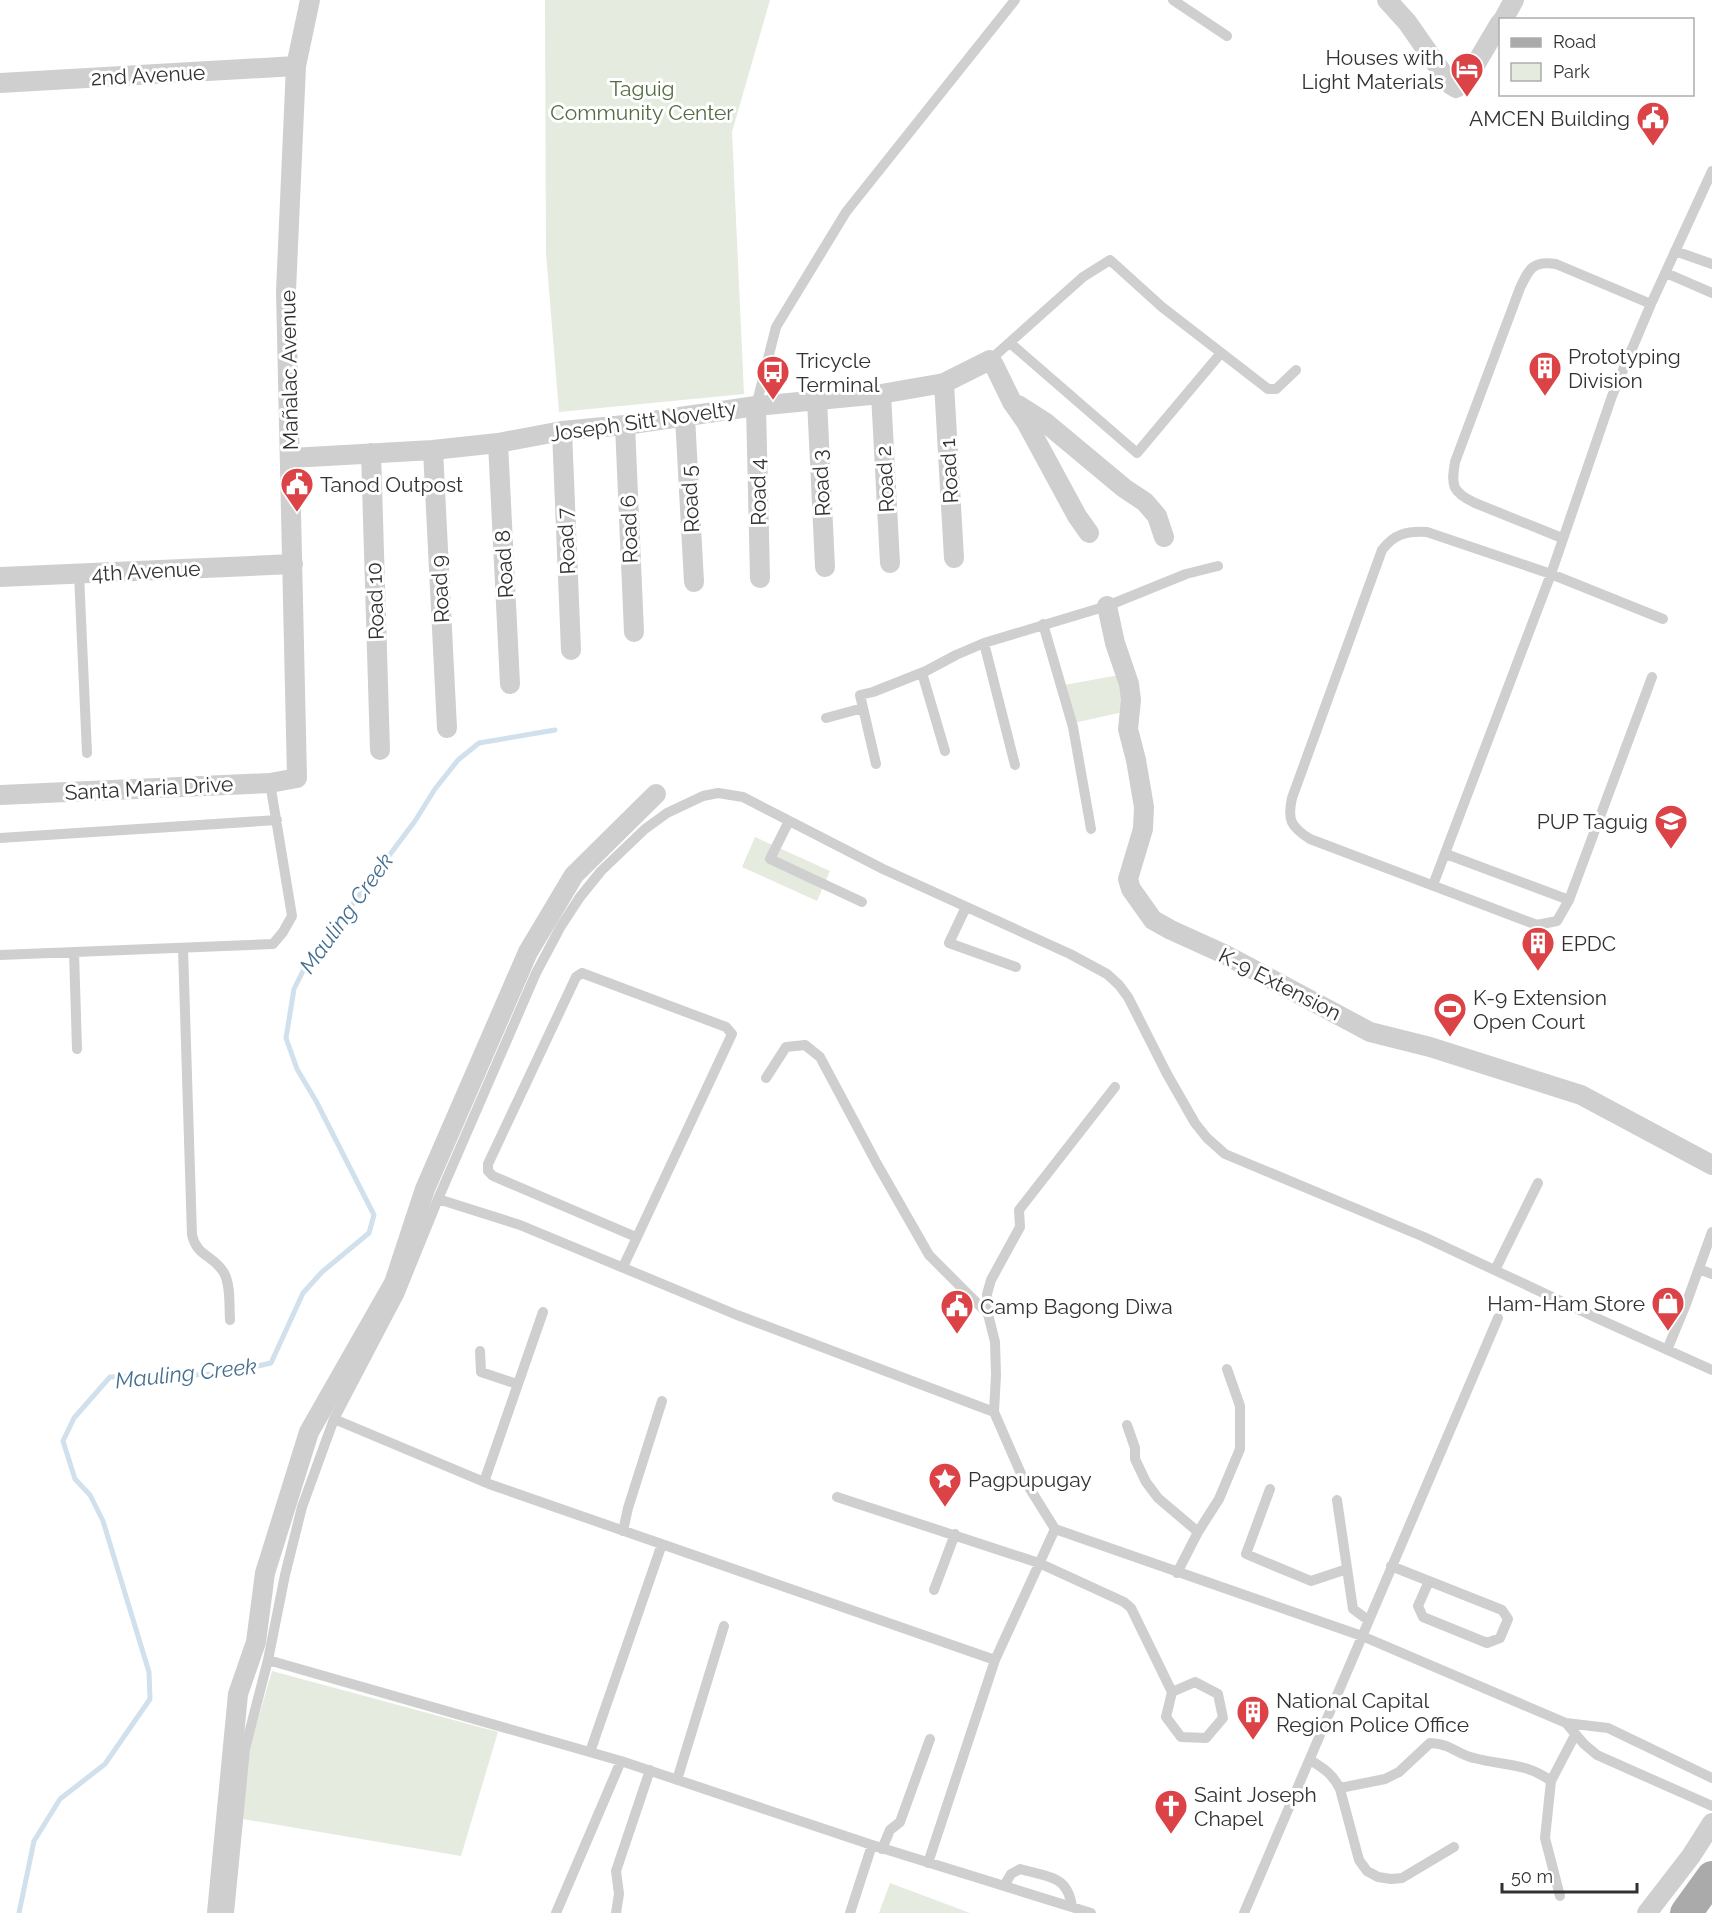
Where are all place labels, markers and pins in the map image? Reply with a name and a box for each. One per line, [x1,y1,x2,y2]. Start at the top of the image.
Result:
place label: Houses with Light Materials [1302,45,1444,94]
hotel icon: Houses with Light Materials [1449,51,1485,98]
public building icon: AMCEN Building [1635,100,1671,147]
place label: AMCEN Building [1469,106,1630,131]
place label: Prototyping Division [1568,344,1681,393]
place label: Tricycle Terminal [796,348,880,397]
building icon: Prototyping Division [1527,350,1563,397]
bus stop icon: Tricycle Terminal [755,354,791,401]
public building icon: Tanod Outpost [279,466,315,513]
place label: Tanod Outpost [320,472,463,497]
school or university icon: PUP Taguig [1653,803,1689,850]
place label: PUP Taguig [1537,809,1648,834]
building icon: EPDC [1520,925,1556,972]
place label: EPDC [1561,931,1616,956]
place label: K-9 Extension Open Court [1473,985,1607,1034]
sports icon: K-9 Extension Open Court [1432,991,1468,1038]
shop icon: Ham-Ham Store [1650,1285,1686,1332]
public building icon: Camp Bagong Diwa [939,1288,975,1335]
place label: Ham-Ham Store [1487,1291,1645,1316]
place label: Camp Bagong Diwa [980,1294,1173,1319]
place icon: Pagpupugay [927,1461,963,1508]
place label: Pagpupugay [968,1467,1092,1492]
place label: National Capital Region Police Office [1276,1688,1469,1737]
building icon: National Capital Region Police Office [1235,1694,1271,1741]
place label: Saint Joseph Chapel [1194,1782,1317,1831]
church icon: Saint Joseph Chapel [1153,1788,1189,1835]

